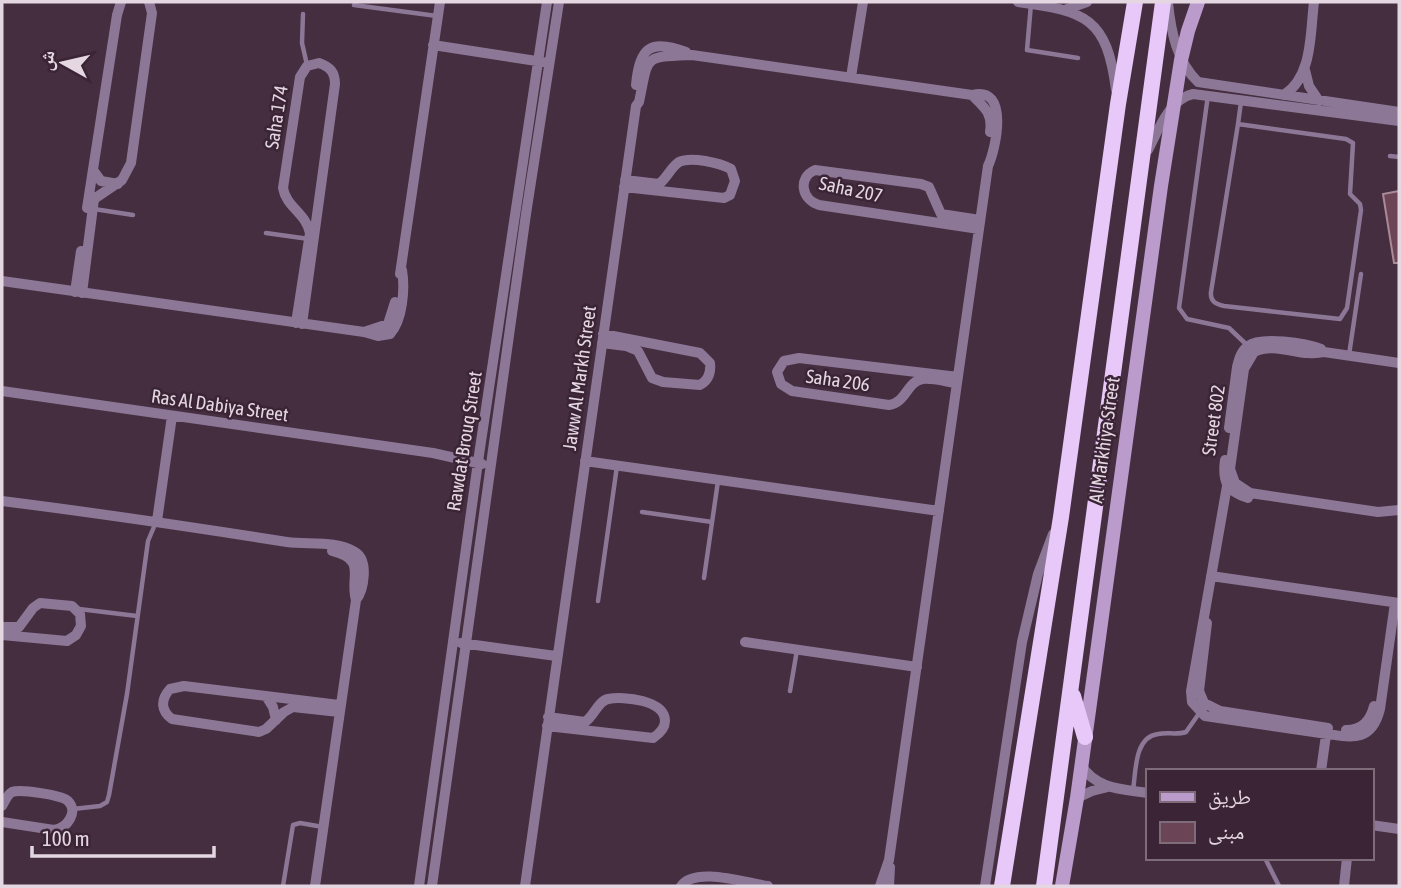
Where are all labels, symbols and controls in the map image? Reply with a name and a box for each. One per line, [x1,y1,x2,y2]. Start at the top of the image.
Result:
north arrow [28,28,98,98]
text: ش [34,49,59,72]
street label: Saha 174 [260,83,292,150]
street label: Saha 207 [817,172,885,206]
street label: Jaww Al Markh Street [558,304,600,452]
street label: Saha 206 [805,365,871,395]
street label: Rawdat Brouq Street [442,369,486,513]
street label: Al Markhiya Street [1084,376,1124,504]
street label: Street 802 [1197,383,1229,457]
street label: Ras Al Dabiya Street [150,384,290,426]
legend [1146,769,1373,860]
text: طريق [1208,784,1251,810]
scale bar [32,814,214,858]
text: مبنى [1208,819,1244,845]
text: 100 m [42,826,90,850]

